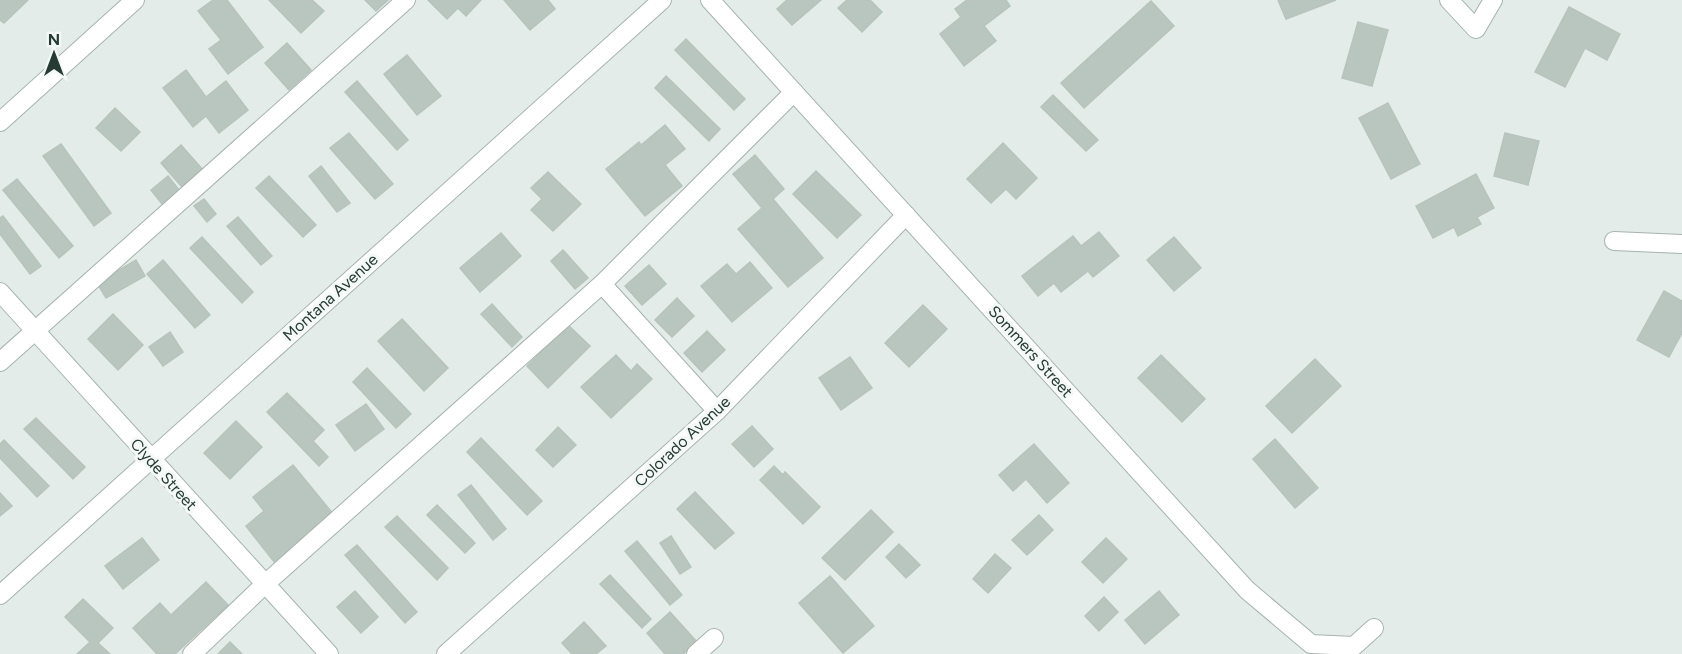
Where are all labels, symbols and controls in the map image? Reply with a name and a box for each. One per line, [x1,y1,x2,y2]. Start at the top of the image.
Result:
north arrow [24,24,84,84]
text: N [48,30,60,49]
street label: Montana Avenue [279,250,382,345]
street label: Sommers Street [985,302,1077,401]
street label: Colorado Avenue [631,392,734,491]
street label: Clyde Street [126,434,201,514]

